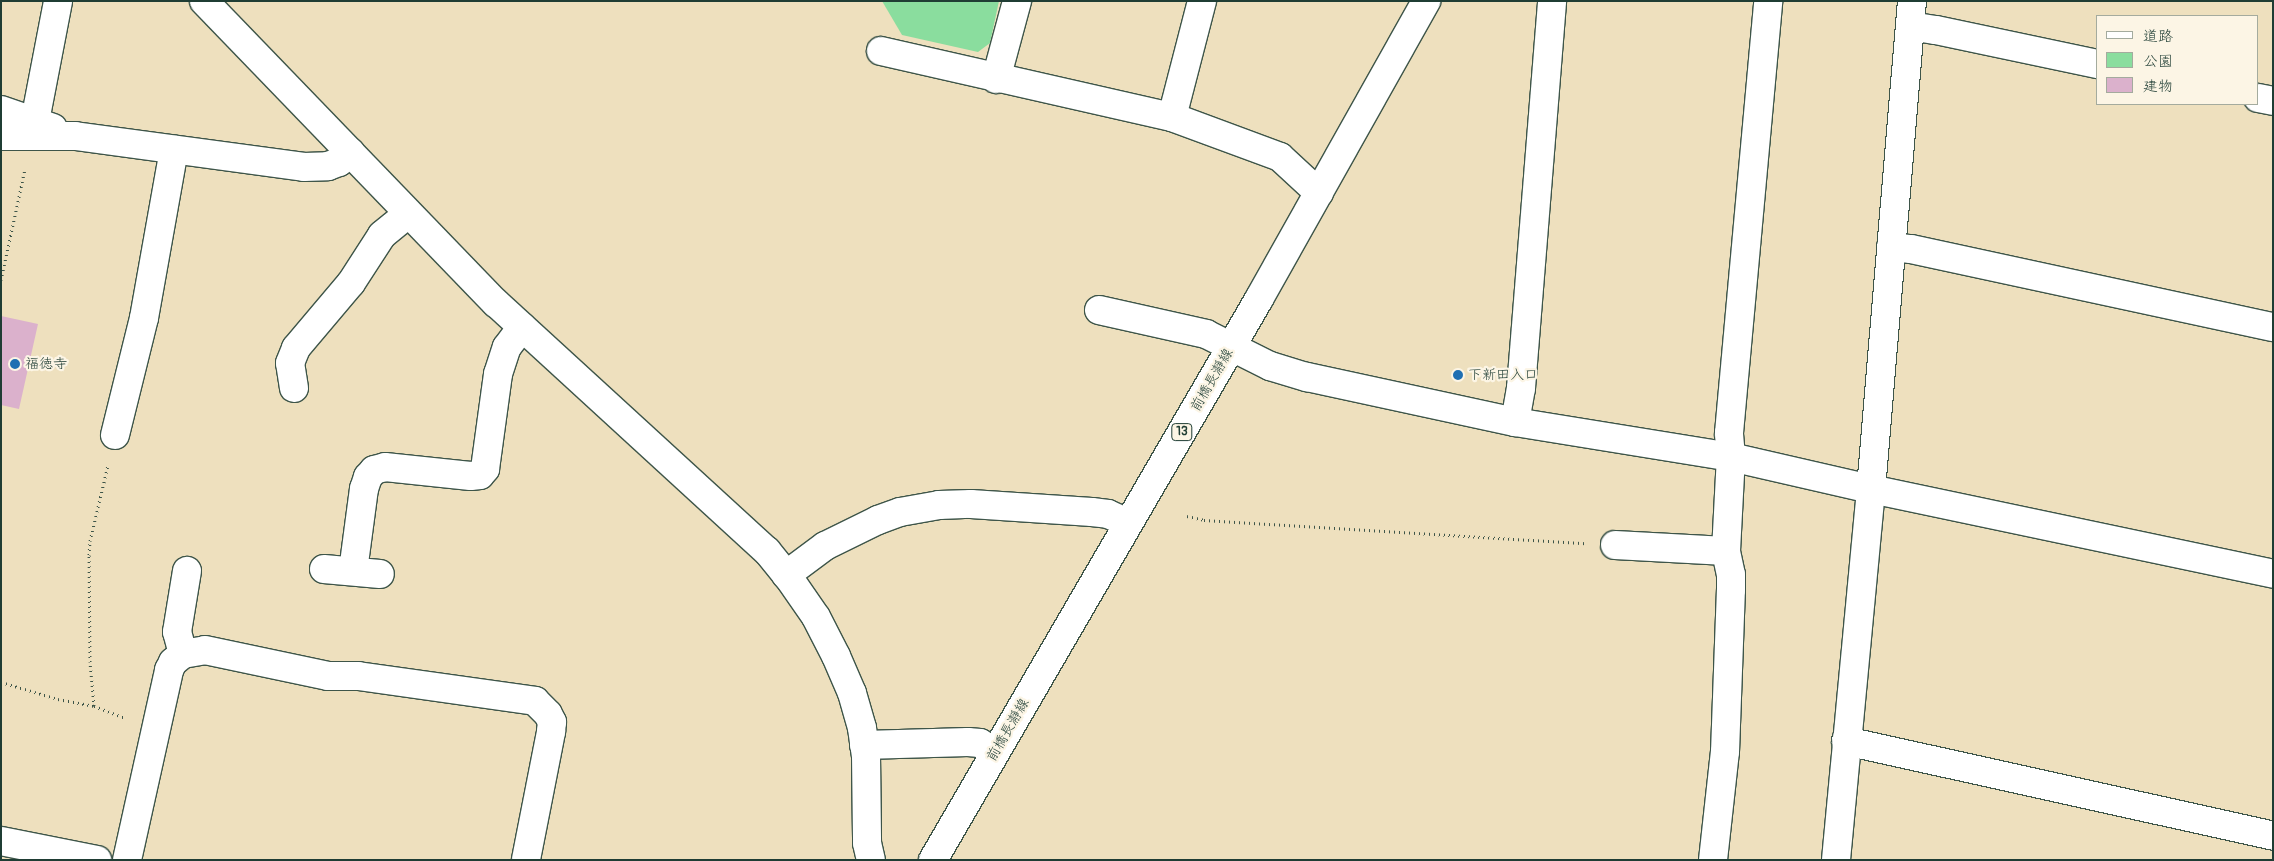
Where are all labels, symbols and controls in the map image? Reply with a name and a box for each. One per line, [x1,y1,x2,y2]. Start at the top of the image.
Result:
legend [2096,15,2259,105]
text: 道路 [2143,27,2173,46]
text: 公園 [2143,52,2173,71]
text: 建物 [2143,77,2173,96]
street label: 前橋長瀞線 [1187,345,1237,415]
place label: 福徳寺 [25,356,67,372]
marker: 福徳寺 [9,358,21,370]
place label: 下新田入口 [1468,367,1538,383]
marker: 下新田入口 [1452,369,1464,381]
road number: 13 [1171,422,1193,442]
street label: 前橋長瀞線 [983,695,1033,765]

